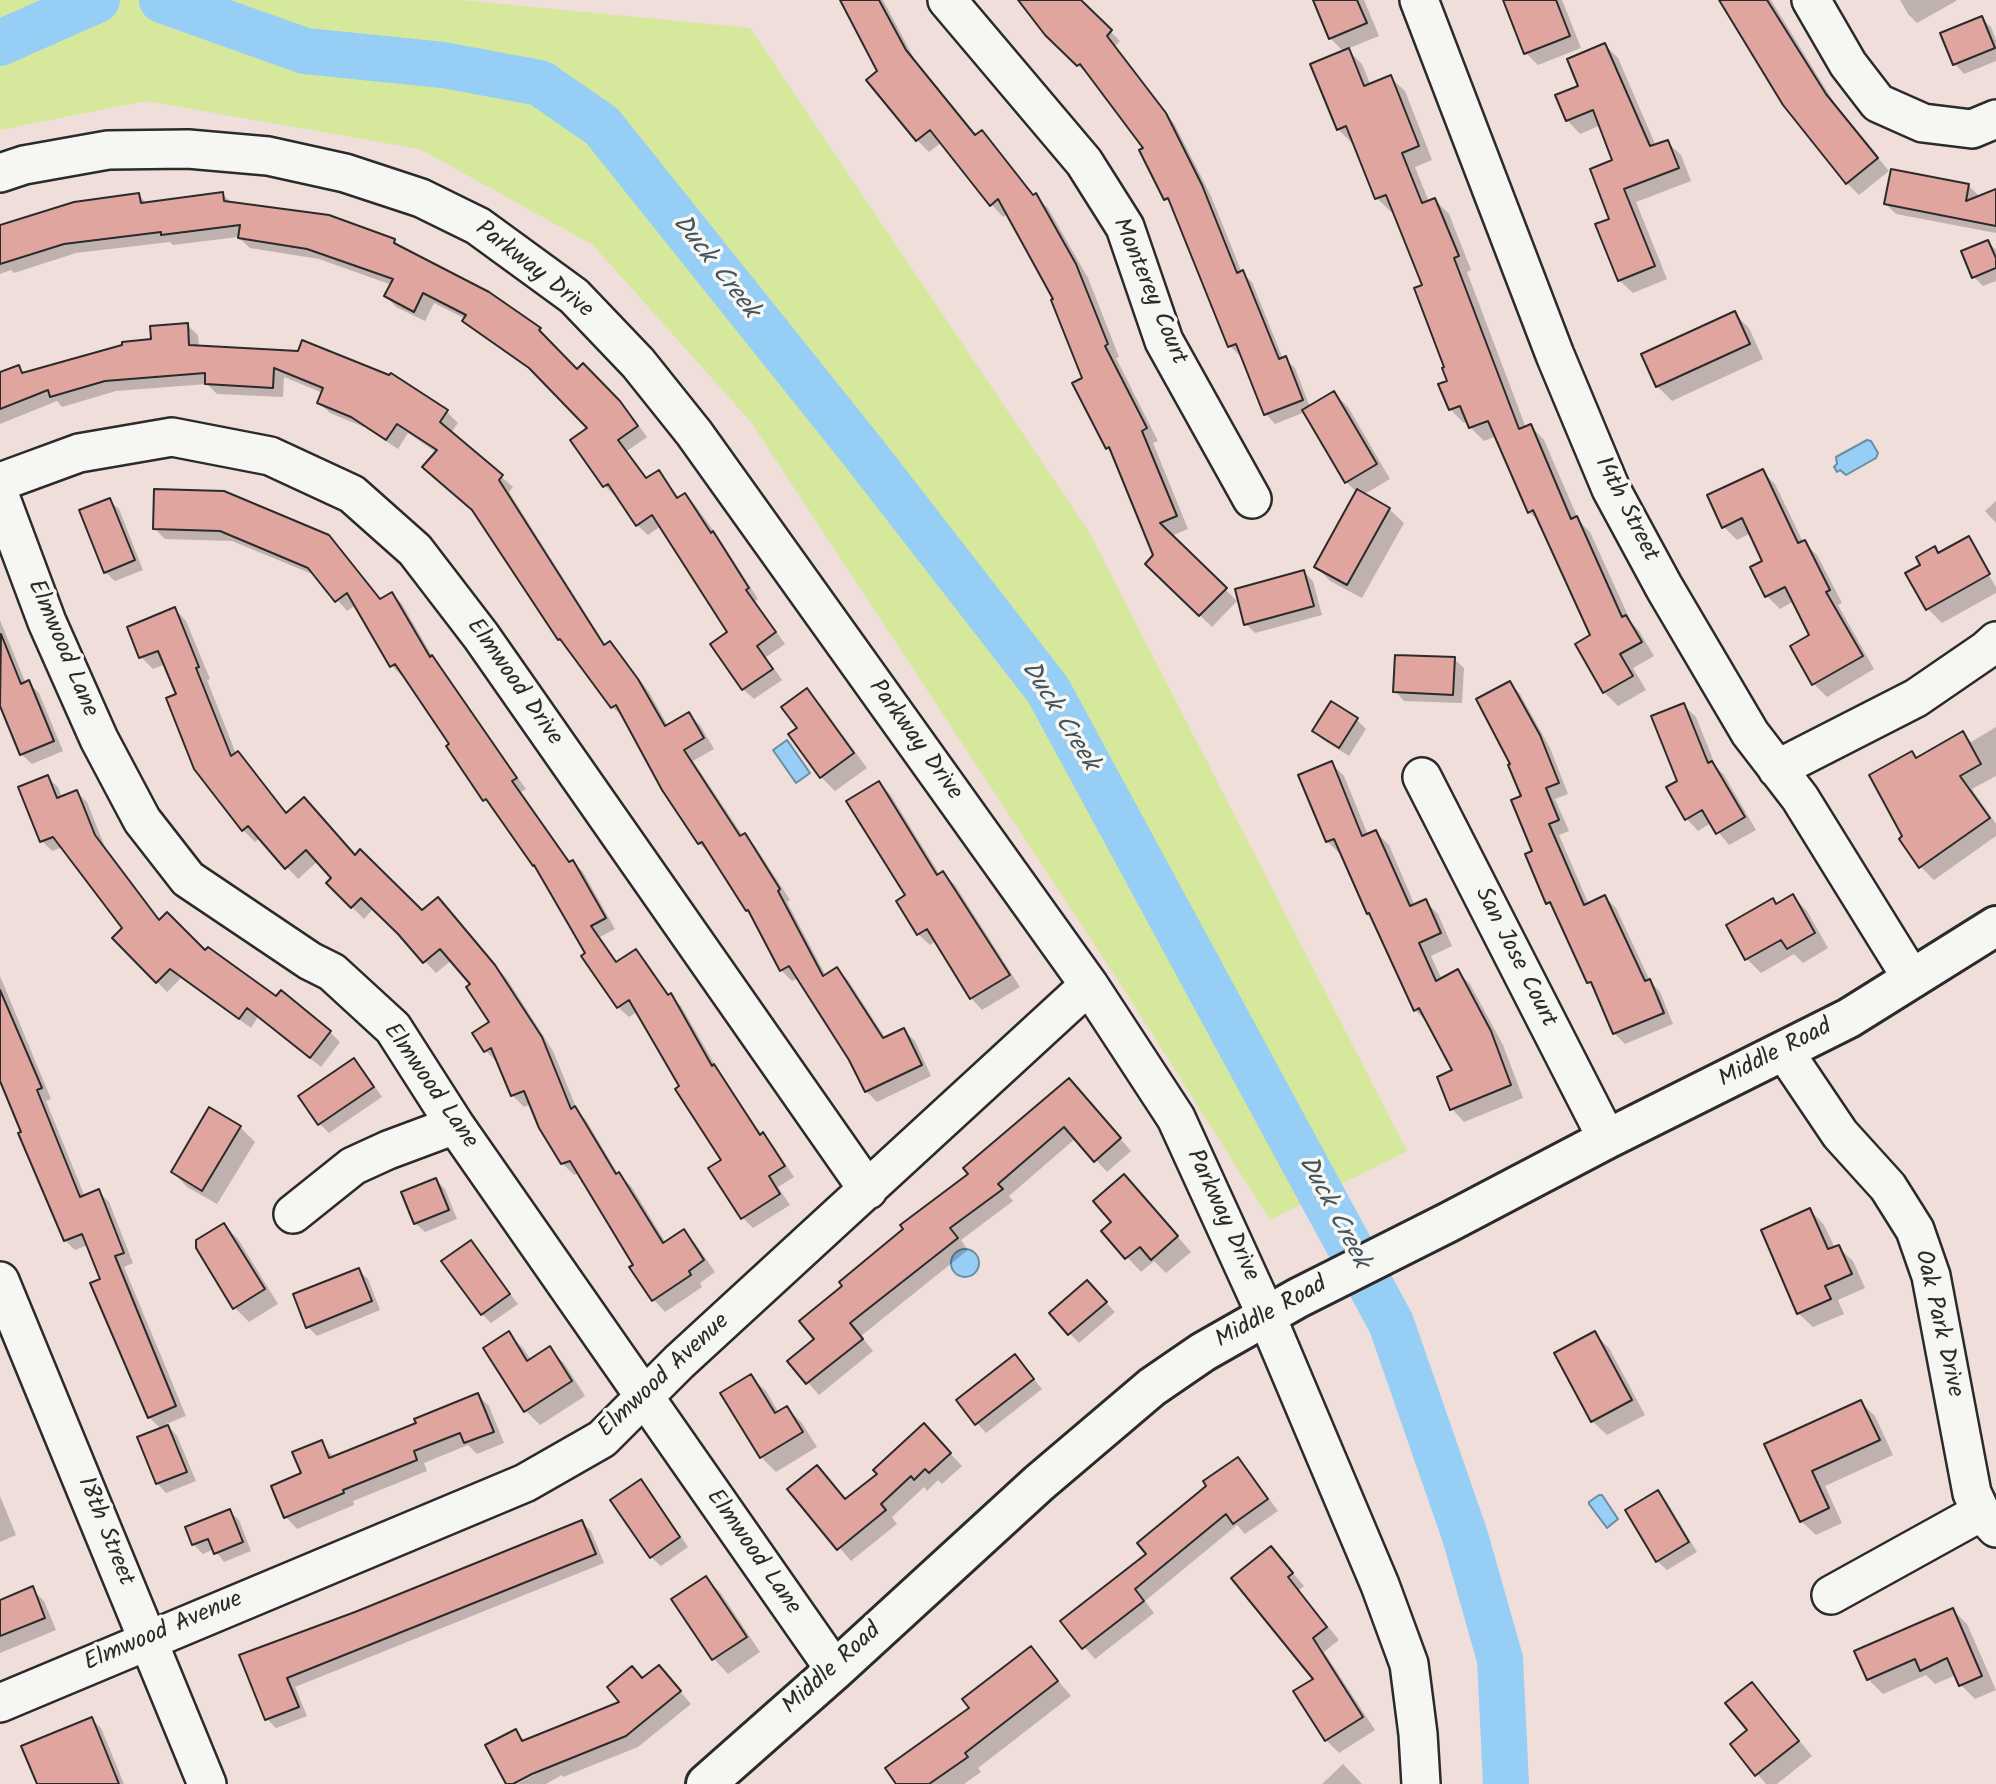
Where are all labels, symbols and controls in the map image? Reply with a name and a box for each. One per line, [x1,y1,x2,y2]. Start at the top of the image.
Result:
water label: Duck Creek [664,210,764,326]
street label: Monterey Court [1104,214,1192,370]
street label: Parkway Drive [468,216,598,326]
street label: 14th Street [1586,453,1664,567]
street label: Elmwood Lane [19,576,103,722]
street label: Elmwood Drive [459,614,567,752]
water label: Duck Creek [1012,656,1104,778]
street label: Parkway Drive [861,675,967,807]
street label: San Jose Court [1466,883,1562,1033]
street label: Middle Road [1715,1014,1837,1096]
street label: Elmwood Lane [375,1019,483,1155]
street label: Parkway Drive [1178,1146,1264,1286]
water label: Duck Creek [1289,1151,1375,1275]
street label: Oak Park Drive [1906,1248,1968,1400]
street label: Middle Road [1211,1272,1333,1356]
street label: Elmwood Avenue [593,1309,737,1445]
street label: 18th Street [69,1473,139,1591]
street label: Elmwood Lane [698,1485,806,1621]
street label: Elmwood Avenue [81,1587,247,1679]
street label: Middle Road [778,1618,888,1722]

